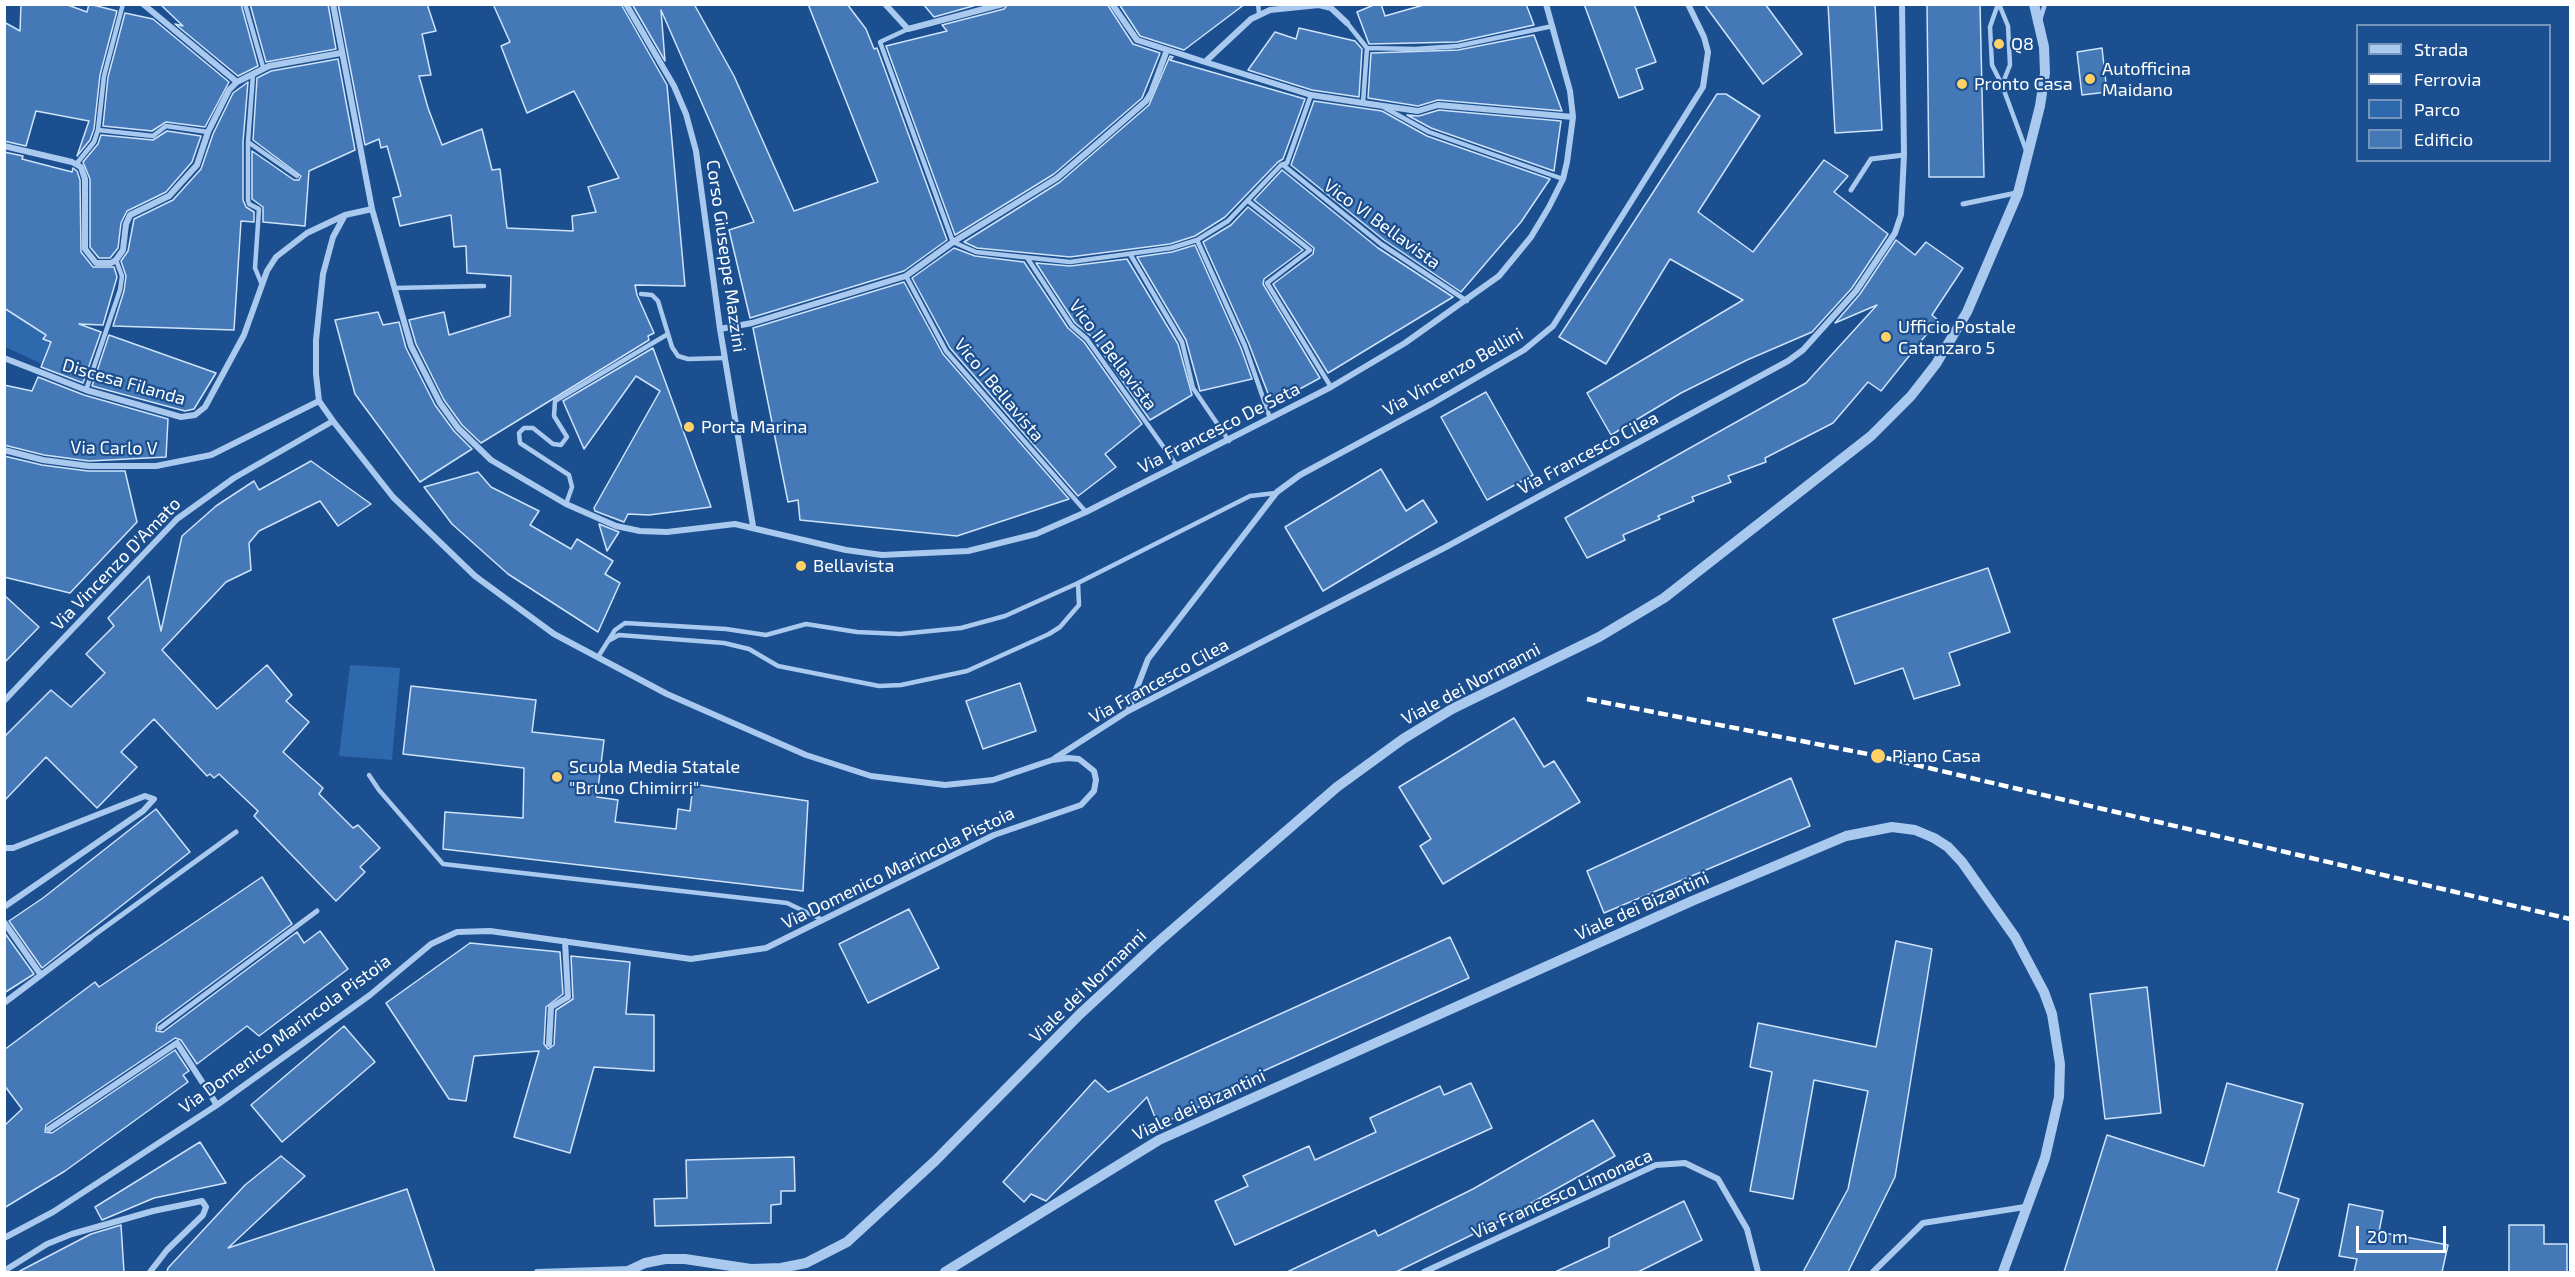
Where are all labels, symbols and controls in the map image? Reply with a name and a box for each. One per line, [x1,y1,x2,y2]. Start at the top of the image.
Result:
legend [2356,24,2551,162]
place label: Q8 [2011,33,2034,55]
marker: Q8 [1992,37,2006,51]
text: Strada [2414,38,2468,60]
place label: Autofficina Maidano [2102,58,2191,100]
text: Ferrovia [2414,68,2481,90]
marker: Autofficina Maidano [2083,72,2097,86]
place label: Pronto Casa [1974,73,2073,95]
marker: Pronto Casa [1955,77,1969,91]
text: Parco [2414,98,2460,120]
text: Edificio [2414,128,2473,150]
street label: Corso Giuseppe Mazzini [702,158,750,354]
street label: Vico VI Bellavista [1319,174,1445,274]
street label: Vico II Bellavista [1064,295,1162,415]
place label: Ufficio Postale Catanzaro 5 [1898,316,2016,358]
street label: Via Vincenzo Bellini [1379,323,1527,421]
marker: Ufficio Postale Catanzaro 5 [1879,330,1893,344]
street label: Vico I Bellavista [949,334,1049,446]
street label: Discesa Filanda [60,354,188,410]
street label: Via Francesco De Seta [1134,378,1304,478]
street label: Via Francesco Cilea [1514,407,1662,499]
place label: Porta Marina [701,416,807,438]
marker: Porta Marina [682,420,696,434]
street label: Via Carlo V [70,436,158,460]
street label: Via Vincenzo D'Amato [47,493,185,635]
place label: Bellavista [813,555,894,577]
marker: Bellavista [794,559,808,573]
street label: Via Francesco Cilea [1085,634,1233,728]
street label: Viale dei Normanni [1398,638,1544,730]
place label: Piano Casa [1892,745,1981,767]
marker: Piano Casa [1869,747,1887,765]
place label: Scuola Media Statale "Bruno Chimirri" [569,756,740,798]
marker: Scuola Media Statale "Bruno Chimirri" [550,770,564,784]
street label: Via Domenico Marincola Pistoia [778,802,1018,934]
street label: Viale dei Bizantini [1572,867,1712,945]
street label: Viale dei Normanni [1025,925,1151,1047]
street label: Via Domenico Marincola Pistoia [175,950,395,1118]
street label: Viale dei Bizantini [1129,1065,1269,1145]
street label: Via Francesco Limonaca [1468,1144,1656,1244]
scale bar [2359,1214,2449,1252]
text: 20 m [2367,1225,2408,1247]

